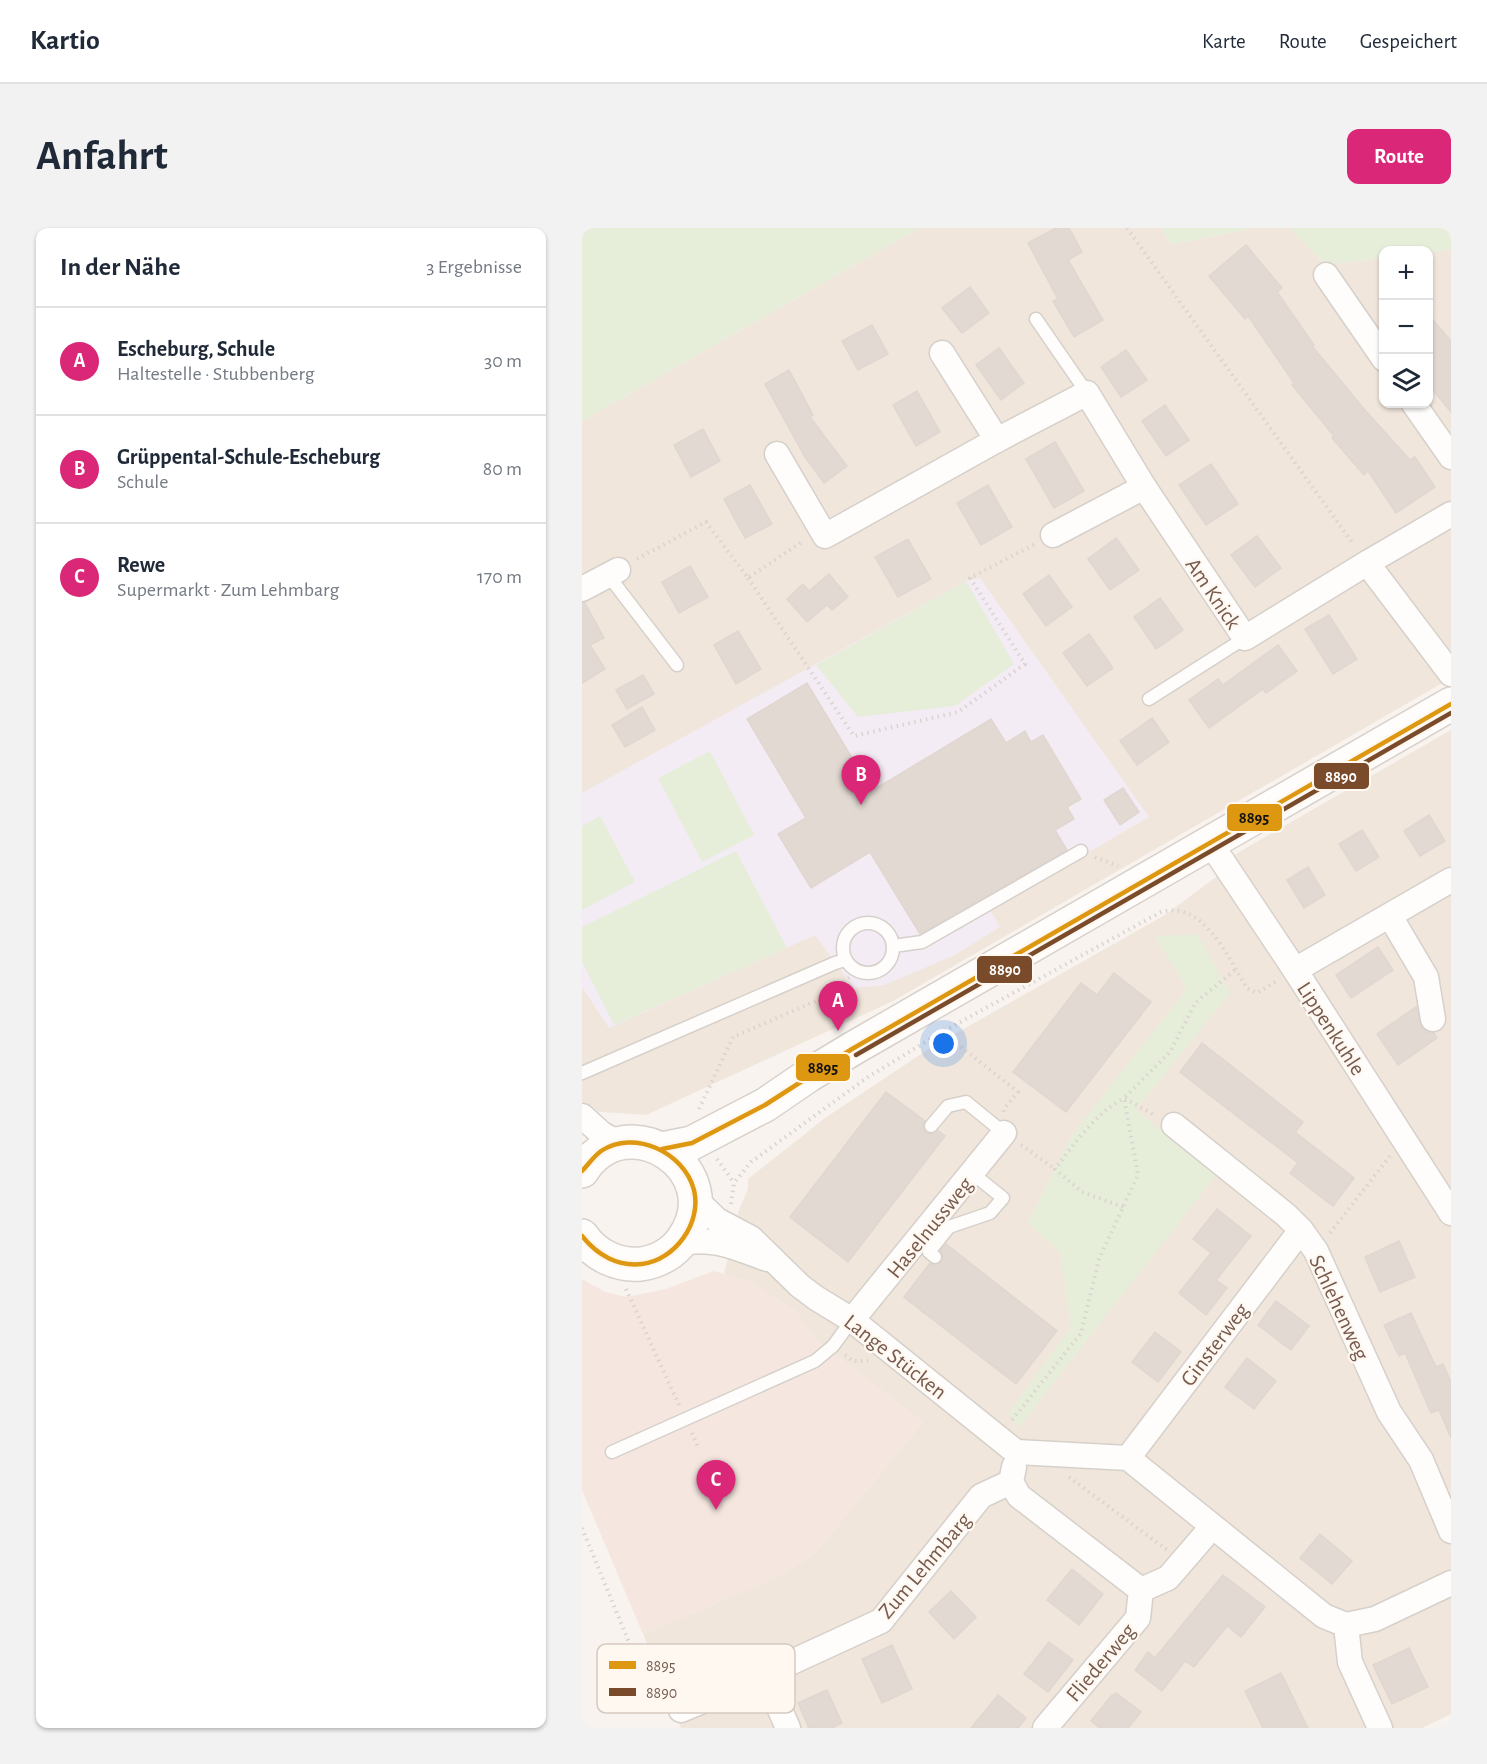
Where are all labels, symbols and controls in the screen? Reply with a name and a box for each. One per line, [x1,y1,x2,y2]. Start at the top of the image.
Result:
text: Kartio [30,27,100,55]
text: Karte [1202,31,1246,52]
text: Route [1279,31,1327,52]
text: Gespeichert [1360,31,1457,52]
button: Route [1347,129,1451,184]
text: Anfahrt [36,135,168,177]
map controls [1379,246,1433,408]
button: + [1379,246,1433,300]
text: In der Nähe [60,254,180,280]
text: 3 Ergebnisse [426,257,522,277]
button: − [1379,300,1433,354]
text: Escheburg, Schule [117,338,275,360]
text: A [74,351,86,371]
text: 30 m [484,351,522,371]
button: layers [1379,354,1433,408]
text: Haltestelle · Stubbenberg [117,364,315,384]
text: Grüppental-Schule-Escheburg [117,446,380,468]
text: B [74,459,85,479]
text: 80 m [483,459,522,479]
text: Schule [117,472,169,492]
text: Rewe [117,554,165,576]
street label: Am Knick [1181,554,1245,633]
text: C [74,567,85,587]
text: 170 m [477,567,522,587]
text: Supermarkt · Zum Lehmbarg [117,580,339,600]
pin: B [842,756,880,805]
line badge: 8890 [1313,762,1370,790]
text: 8890 [1325,769,1357,785]
line badge: 8895 [1226,803,1283,832]
text: 8895 [1239,810,1269,826]
line badge: 8890 [976,955,1033,984]
text: 8890 [989,962,1021,978]
street label: Lippenkuhle [1293,978,1369,1079]
pin: A [818,982,858,1031]
your location [929,1029,958,1058]
line badge: 8895 [795,1053,851,1082]
text: 8895 [808,1060,838,1076]
street label: Haselnussweg [883,1173,977,1282]
street label: Schlehenweg [1305,1252,1373,1364]
street label: Ginsterweg [1177,1299,1253,1390]
street label: Lange Stücken [840,1310,951,1403]
pin: C [696,1460,736,1510]
street label: Zum Lehmbarg [874,1508,975,1623]
street label: Fliederweg [1062,1619,1140,1706]
legend [597,1644,795,1713]
text: 8895 [646,1658,675,1674]
text: 8890 [646,1685,677,1701]

